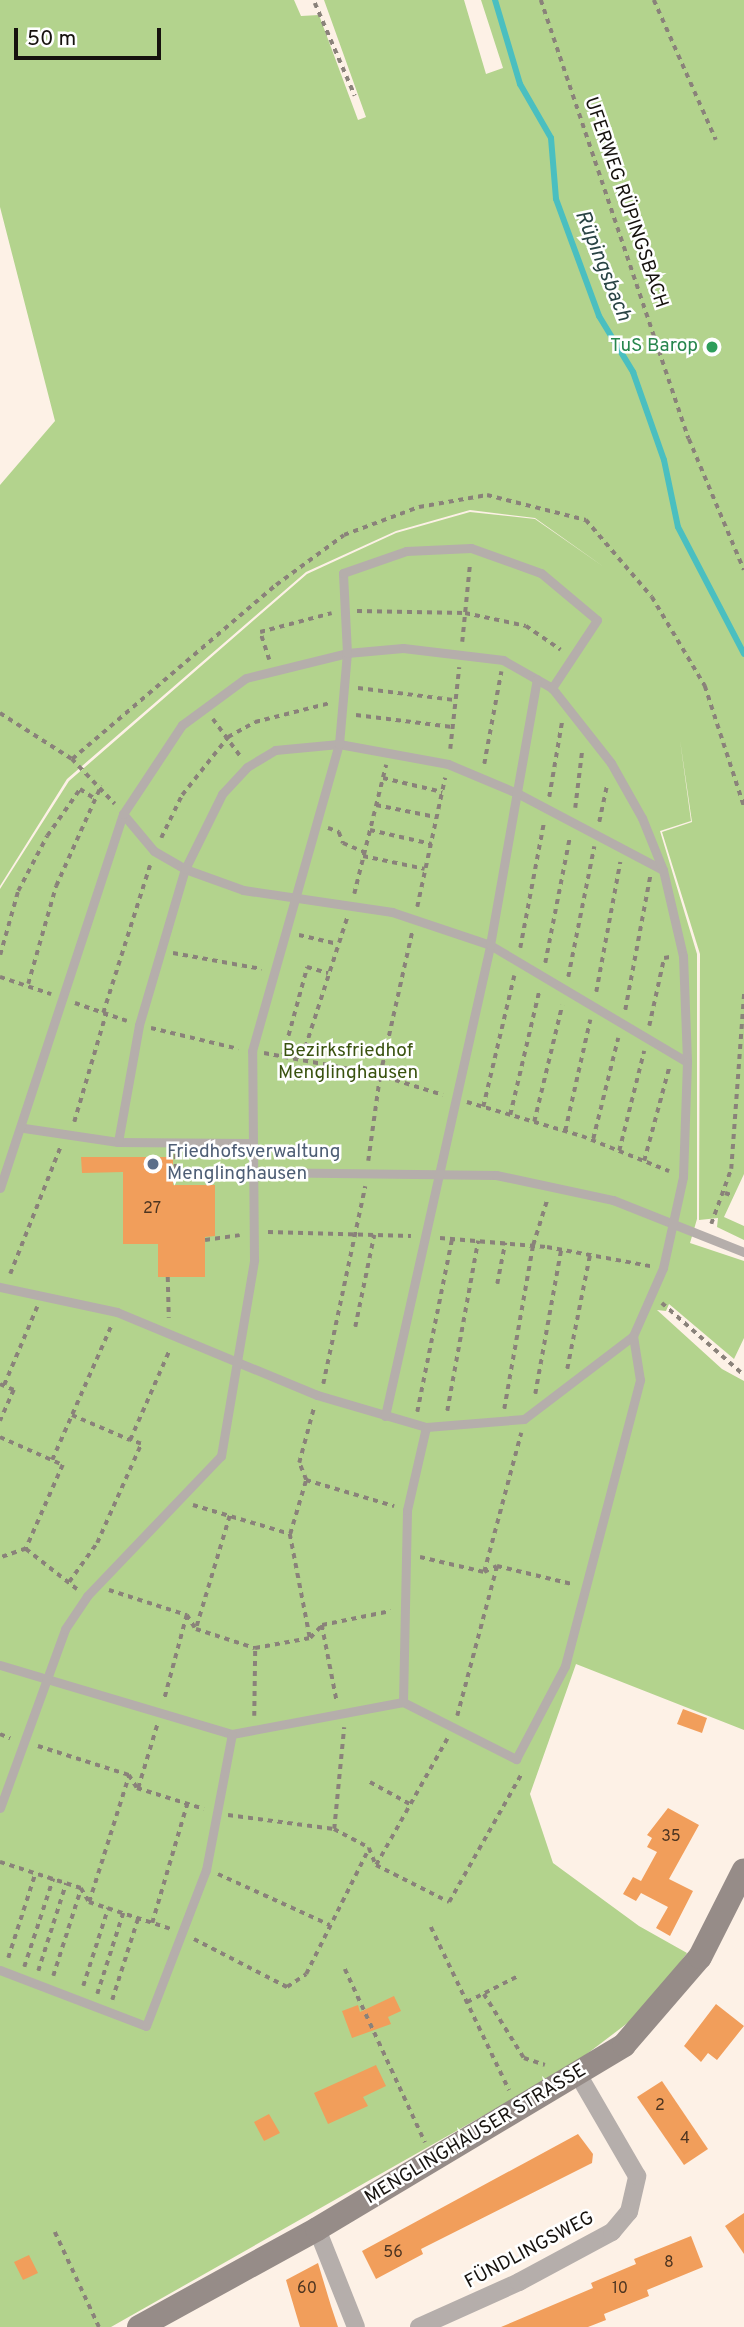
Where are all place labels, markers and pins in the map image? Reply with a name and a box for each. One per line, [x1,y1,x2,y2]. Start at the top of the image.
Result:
place label: TuS Barop [610,336,698,358]
marker: TuS Barop [704,339,720,355]
place label: Friedhofsverwaltung Menglinghausen [167,1142,341,1186]
marker: Friedhofsverwaltung Menglinghausen [145,1156,161,1172]

